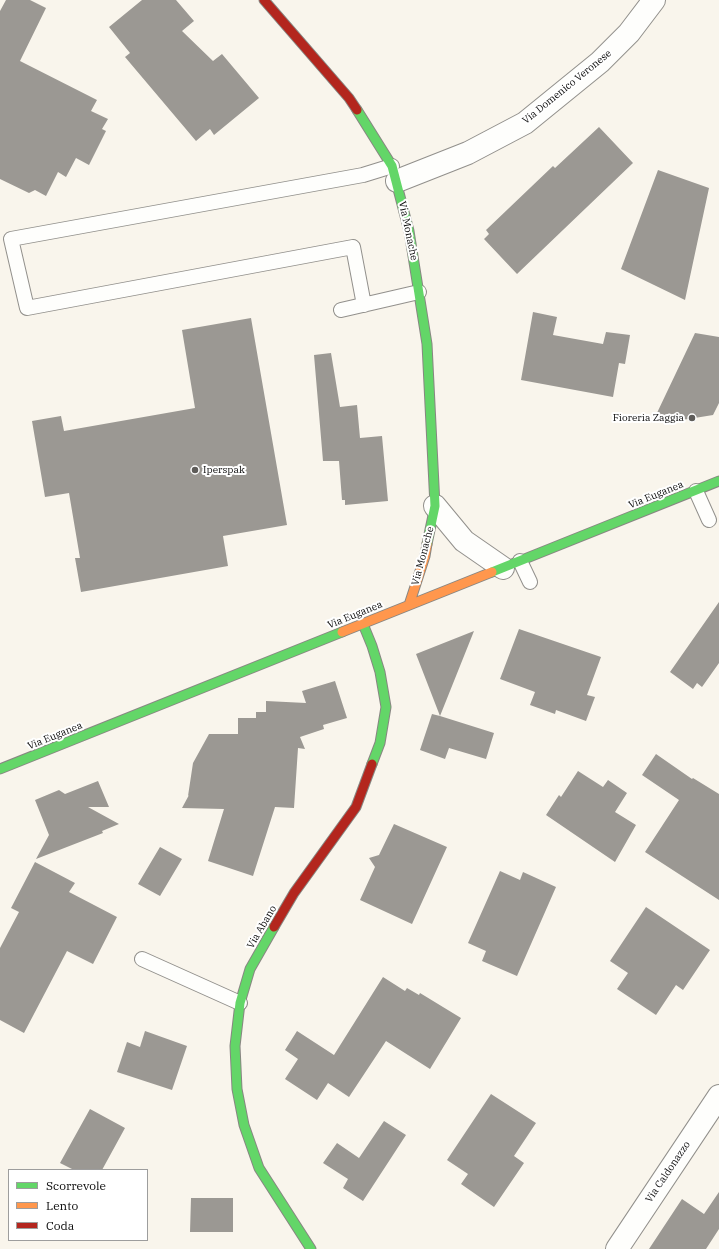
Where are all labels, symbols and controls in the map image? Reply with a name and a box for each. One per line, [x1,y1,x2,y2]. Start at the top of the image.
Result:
street label: Via Domenico Veronese [520,47,614,127]
street label: Via Monache [396,200,420,262]
place label: Fioreria Zaggia [613,412,684,424]
marker: Fioreria Zaggia [687,413,697,423]
place label: Iperspak [203,464,245,476]
marker: Iperspak [190,465,200,475]
street label: Via Euganea [627,479,685,511]
street label: Via Monache [409,525,437,587]
street label: Via Euganea [326,599,384,631]
street label: Via Euganea [26,720,84,752]
street label: Via Abano [245,903,279,951]
street label: Via Caldonazzo [643,1139,693,1205]
legend [8,1169,148,1241]
text: Scorrevole [46,1178,106,1193]
text: Lento [46,1198,78,1213]
text: Coda [46,1218,74,1233]

